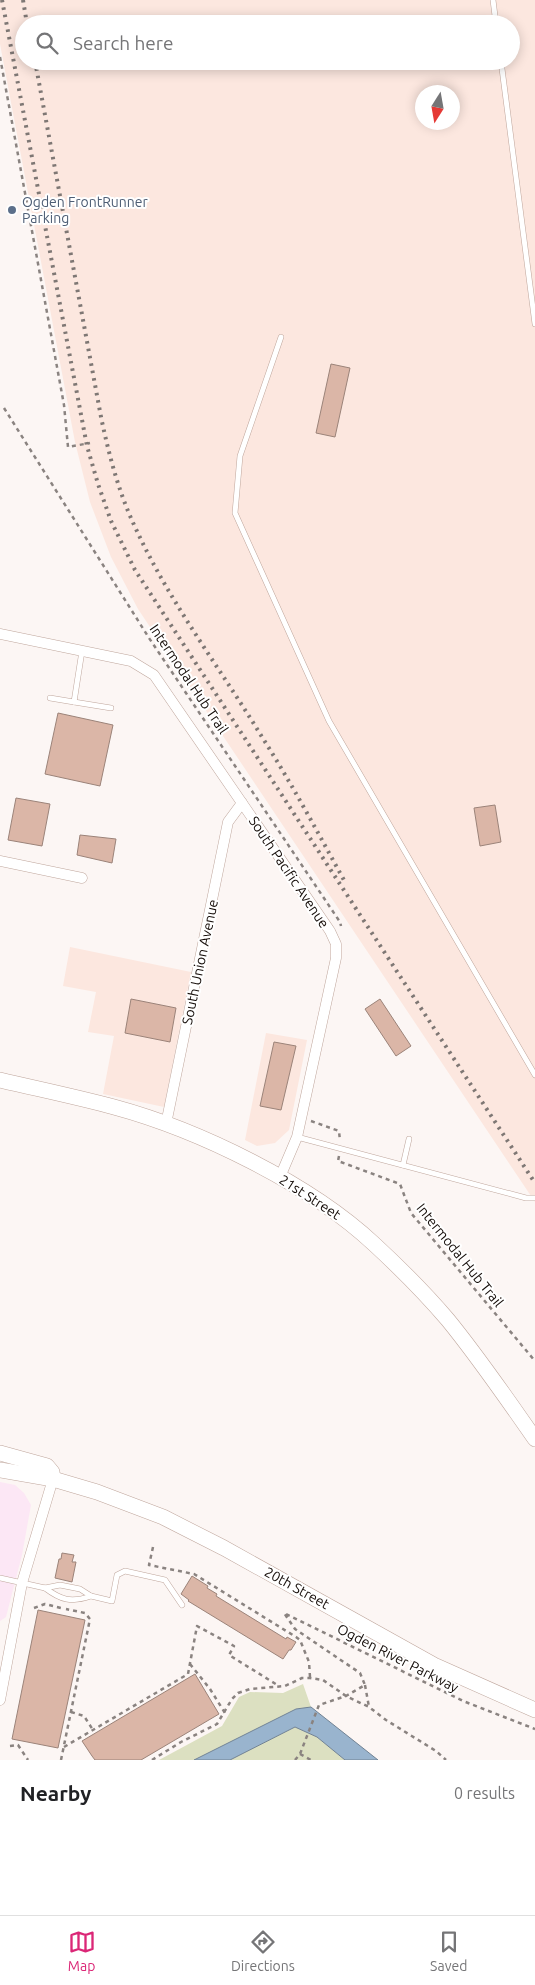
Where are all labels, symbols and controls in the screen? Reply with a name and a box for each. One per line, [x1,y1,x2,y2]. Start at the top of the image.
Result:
search box [15,15,520,70]
icon: search [33,29,61,57]
text: Search here [73,32,173,54]
north arrow [415,85,460,130]
place label: Ogden FrontRunner Parking [22,194,149,226]
marker: Ogden FrontRunner Parking [6,204,18,216]
street label: Intermodal Hub Trail [146,621,232,737]
street label: South Pacific Avenue [246,813,332,931]
street label: South Union Avenue [179,898,221,1026]
street label: 21st Street [276,1171,344,1223]
street label: Intermodal Hub Trail [413,1200,507,1310]
street label: 20th Street [262,1564,333,1613]
street label: Ogden River Parkway [335,1620,461,1696]
text: Nearby [20,1781,91,1805]
text: 0 results [454,1784,515,1802]
tab: Map [68,1928,96,1974]
tab: Directions [231,1928,295,1974]
tab: Saved [430,1928,467,1974]

